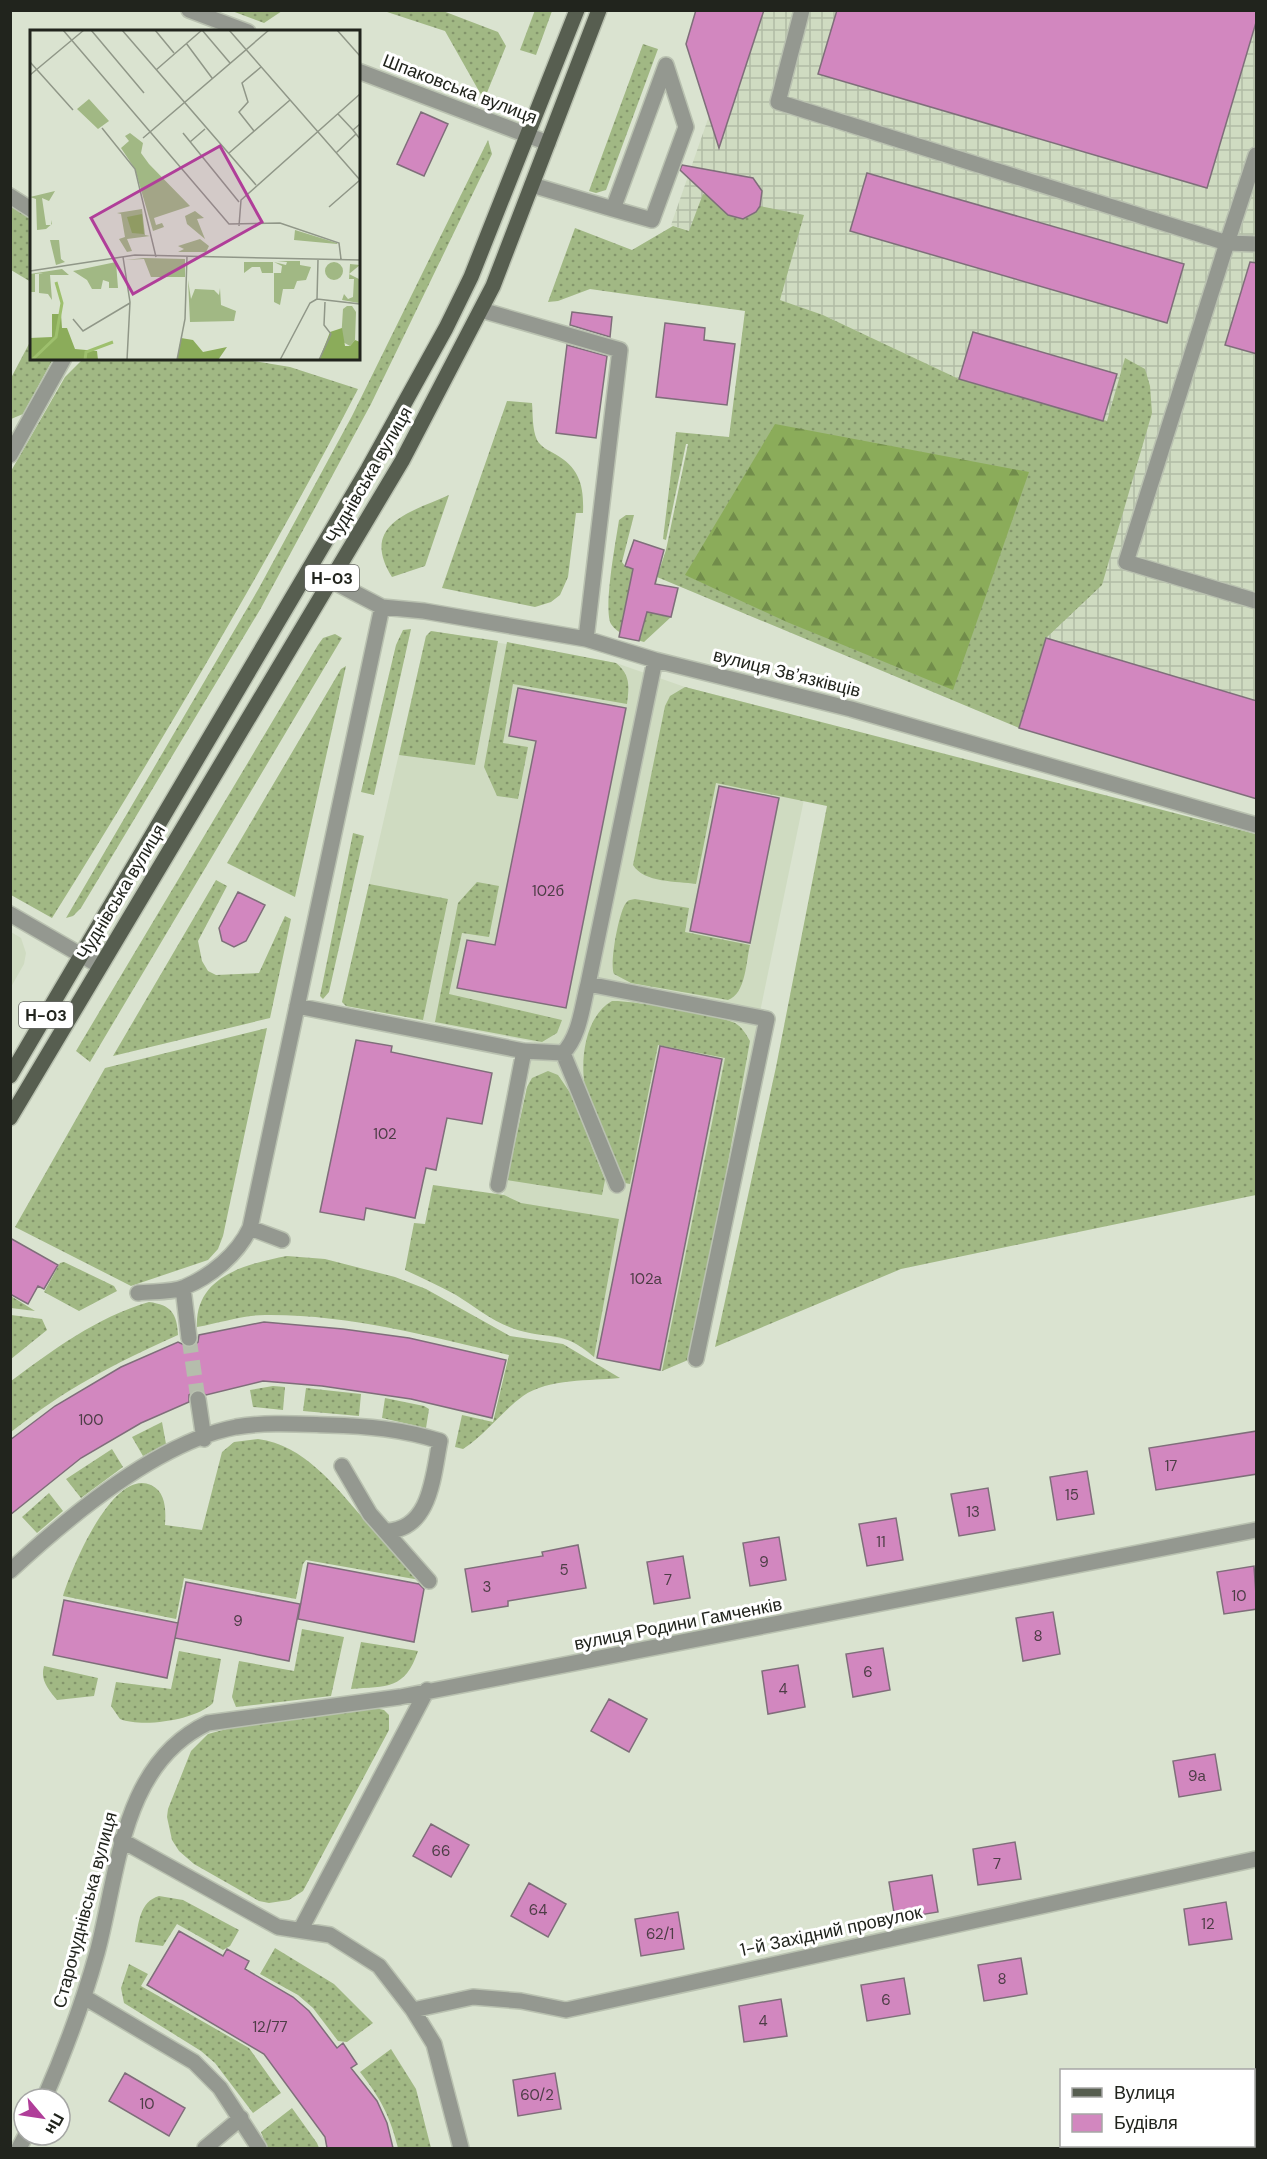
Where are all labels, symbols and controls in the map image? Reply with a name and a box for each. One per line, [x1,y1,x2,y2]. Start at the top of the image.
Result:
inset map [30,30,360,360]
street label: Шпаковська вулиця [379,48,541,130]
street label: Чуднівська вулиця [320,402,418,548]
road number: Н-03 [305,565,359,591]
street label: вулиця Звʼязківців [711,643,863,703]
street label: Чуднівська вулиця [71,820,171,964]
house number: 102б [532,881,564,901]
road number: Н-03 [19,1002,73,1028]
house number: 102 [373,1124,397,1144]
house number: 102а [630,1269,663,1289]
house number: 100 [78,1410,104,1430]
house number: 17 [1165,1456,1177,1476]
house number: 15 [1065,1485,1079,1505]
house number: 13 [966,1502,980,1522]
house number: 11 [876,1532,886,1552]
house number: 9 [759,1552,769,1572]
house number: 5 [559,1560,569,1580]
house number: 7 [664,1570,672,1590]
house number: 3 [483,1577,491,1597]
house number: 10 [1232,1586,1246,1606]
street label: вулиця Родини Гамченків [572,1592,784,1656]
house number: 9 [233,1611,243,1631]
house number: 8 [1033,1626,1043,1646]
house number: 6 [863,1662,873,1682]
house number: 4 [778,1679,788,1699]
house number: 9а [1188,1766,1207,1786]
street label: Старочуднівська вулиця [47,1809,123,2011]
house number: 66 [432,1841,450,1861]
house number: 7 [993,1854,1001,1874]
house number: 64 [529,1900,547,1920]
street label: 1-й Західний провулок [738,1900,924,1962]
house number: 12 [1201,1914,1215,1934]
house number: 62/1 [646,1924,674,1944]
house number: 8 [997,1969,1007,1989]
house number: 6 [881,1990,891,2010]
house number: 4 [758,2011,768,2031]
house number: 12/77 [252,2017,288,2037]
legend [1060,2069,1255,2147]
text: Вулиця [1114,2081,1175,2105]
house number: 60/2 [520,2085,554,2105]
north arrow [12,2087,72,2147]
house number: 10 [140,2094,154,2114]
text: Пн [40,2110,69,2138]
text: Будівля [1114,2111,1178,2135]

